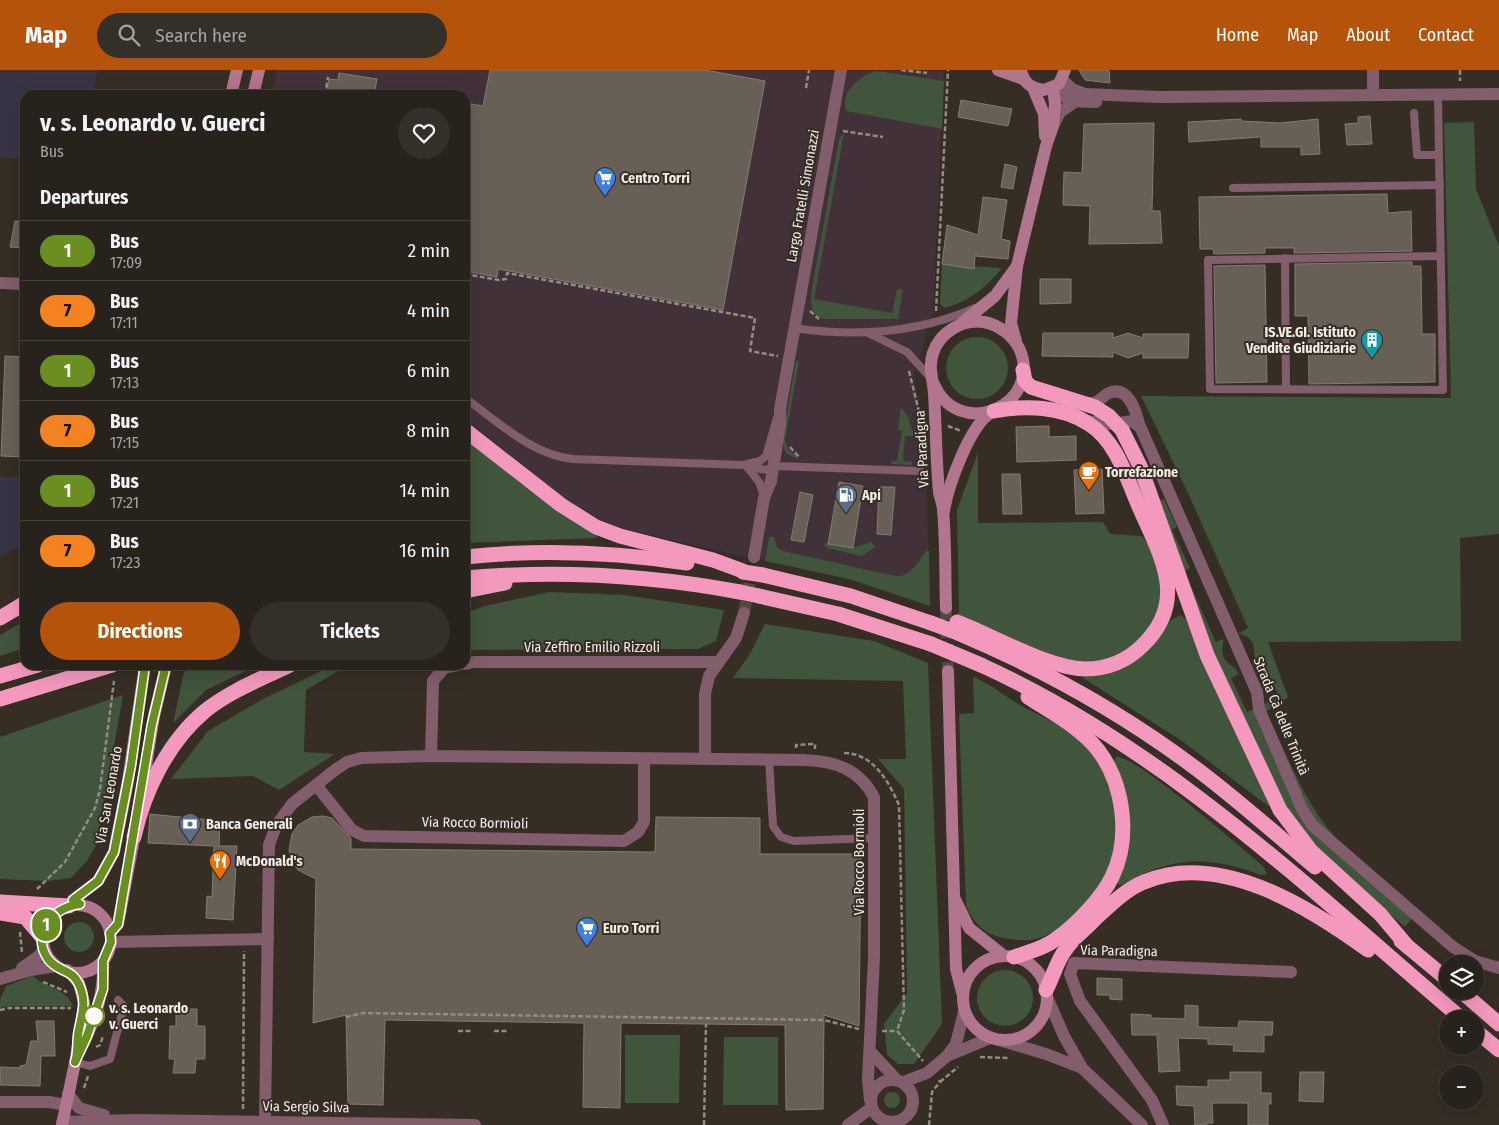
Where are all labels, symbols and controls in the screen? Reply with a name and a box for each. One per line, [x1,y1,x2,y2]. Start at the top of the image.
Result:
search box [97,13,447,58]
text: Map [25,21,67,49]
icon: search [115,21,143,49]
text: Search here [155,24,247,47]
text: Home [1216,24,1259,46]
text: Map [1287,24,1318,46]
text: About [1346,24,1390,46]
text: Contact [1418,24,1474,46]
button: heart [398,107,450,159]
text: v. s. Leonardo v. Guerci [40,109,265,137]
street label: Largo Fratelli Simonazzi [783,128,823,264]
text: Bus [40,142,64,161]
supermarket icon: Centro Torri [593,166,617,197]
place label: Centro Torri [621,170,690,187]
text: Departures [40,186,128,209]
text: Bus [110,230,139,253]
text: 2 min [408,239,450,262]
text: 1 [64,240,71,262]
text: 17:09 [110,253,142,272]
text: Bus [110,290,139,313]
text: 4 min [407,299,450,322]
text: 7 [64,300,71,322]
text: 17:11 [110,313,138,332]
place label: IS.VE.GI. Istituto Vendite Giudiziarie [1245,324,1357,357]
building icon: IS.VE.GI. Istituto Vendite Giudiziarie [1360,328,1384,359]
text: Bus [110,350,139,373]
text: 6 min [407,359,450,382]
text: 1 [64,360,71,382]
text: 17:13 [110,373,139,392]
text: Bus [110,410,139,433]
street label: Via Paradigna [911,410,933,488]
text: 8 min [407,419,450,442]
text: 7 [64,420,71,442]
text: 17:15 [110,433,139,452]
cafe icon: Torrefazione [1077,460,1101,491]
place label: Torrefazione [1105,464,1178,481]
text: Bus [110,470,139,493]
text: 14 min [400,479,450,502]
text: 1 [64,480,71,502]
fuel station icon: Api [834,483,858,514]
place label: Api [861,487,881,504]
text: 17:21 [110,493,139,512]
text: Bus [110,530,139,553]
text: 16 min [399,539,450,562]
text: 7 [64,540,71,562]
text: 17:23 [110,553,140,572]
button: Directions [40,602,240,660]
button: Tickets [250,602,450,660]
street label: Via Zeffiro Emilio Rizzoli [524,639,660,656]
street label: Strada Cà delle Trinità [1249,654,1313,778]
street label: Via San Leonardo [92,745,126,845]
street label: Via Rocco Bormioli [851,809,868,915]
bank icon: Banca Generali [178,812,202,843]
street label: Via Rocco Bormioli [422,814,528,832]
place label: Banca Generali [206,816,293,833]
restaurant icon: McDonald's [208,849,232,880]
place label: McDonald's [236,853,303,870]
line badge: 1 [30,909,62,941]
text: 1 [42,914,50,936]
supermarket icon: Euro Torri [575,916,599,947]
place label: Euro Torri [603,920,660,937]
street label: Via Paradigna [1080,942,1158,960]
map controls [1439,955,1484,1110]
button: layers [1439,955,1484,1000]
place label: v. s. Leonardo v. Guerci [108,1000,189,1033]
marker: v. s. Leonardo v. Guerci [83,1005,105,1027]
button: + [1439,1010,1484,1055]
button: − [1439,1065,1484,1110]
street label: Via Sergio Silva [262,1098,350,1116]

